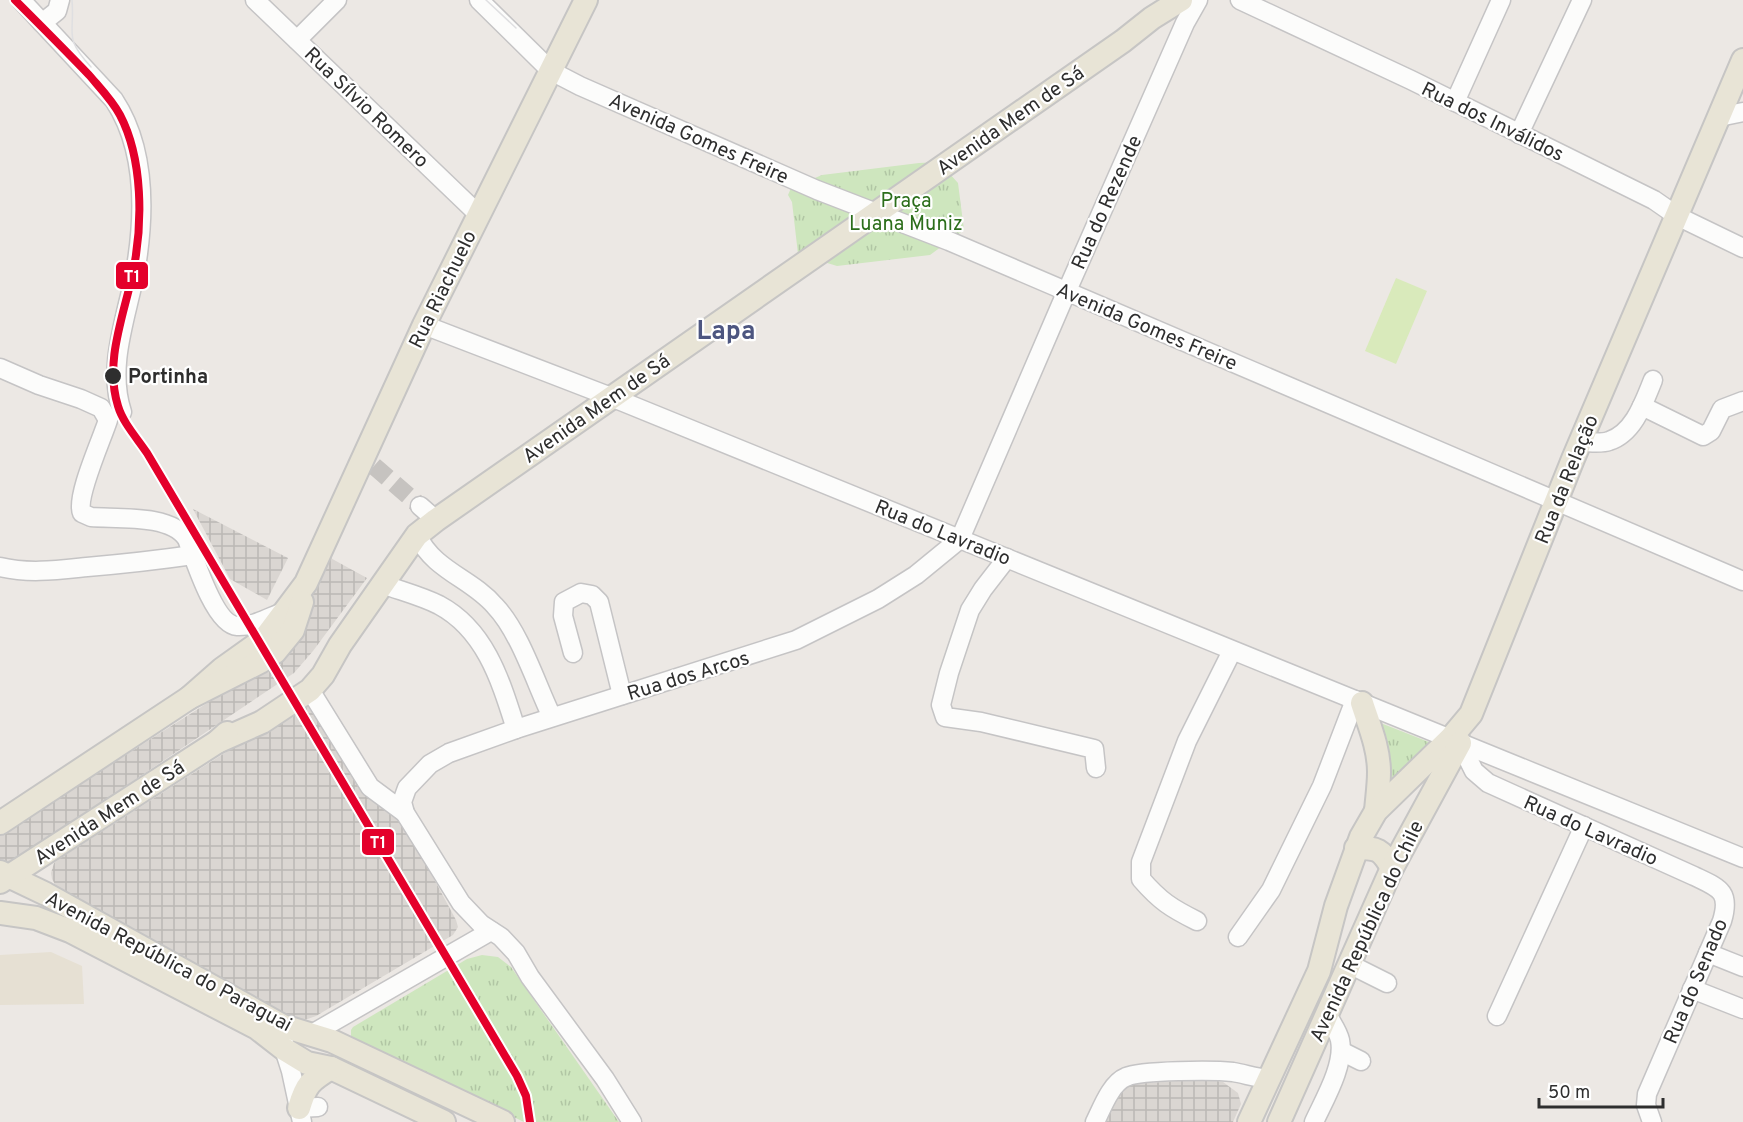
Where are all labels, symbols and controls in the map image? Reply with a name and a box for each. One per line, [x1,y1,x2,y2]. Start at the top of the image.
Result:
street label: Rua Sílvio Romero [298,42,433,175]
street label: Avenida Mem de Sá [932,61,1090,182]
street label: Rua dos Inválidos [1417,77,1568,169]
street label: Avenida Gomes Freire [604,88,792,191]
street label: Rua do Rezende [1067,132,1149,274]
park label: Praça Luana Muniz [849,189,963,238]
street label: Rua Riachuelo [404,226,484,353]
line badge: T1 [115,261,149,290]
text: T1 [124,268,140,288]
street label: Avenida Gomes Freire [1052,278,1241,378]
district label: Lapa [697,316,755,349]
street label: Avenida Mem de Sá [518,349,676,470]
place label: Portinha [128,365,208,391]
marker: Portinha [103,366,123,386]
street label: Rua da Relação [1530,411,1606,548]
street label: Rua do Lavradio [870,495,1014,573]
street label: Rua dos Arcos [624,646,753,708]
street label: Avenida Mem de Sá [30,755,190,872]
street label: Rua do Lavradio [1519,791,1661,873]
street label: Avenida República do Chile [1305,817,1431,1047]
line badge: T1 [361,828,395,856]
text: T1 [370,834,386,854]
street label: Avenida República do Paraguai [40,887,296,1039]
street label: Rua do Senado [1659,915,1735,1048]
scale bar [1539,1071,1664,1109]
text: 50 m [1548,1082,1590,1105]

